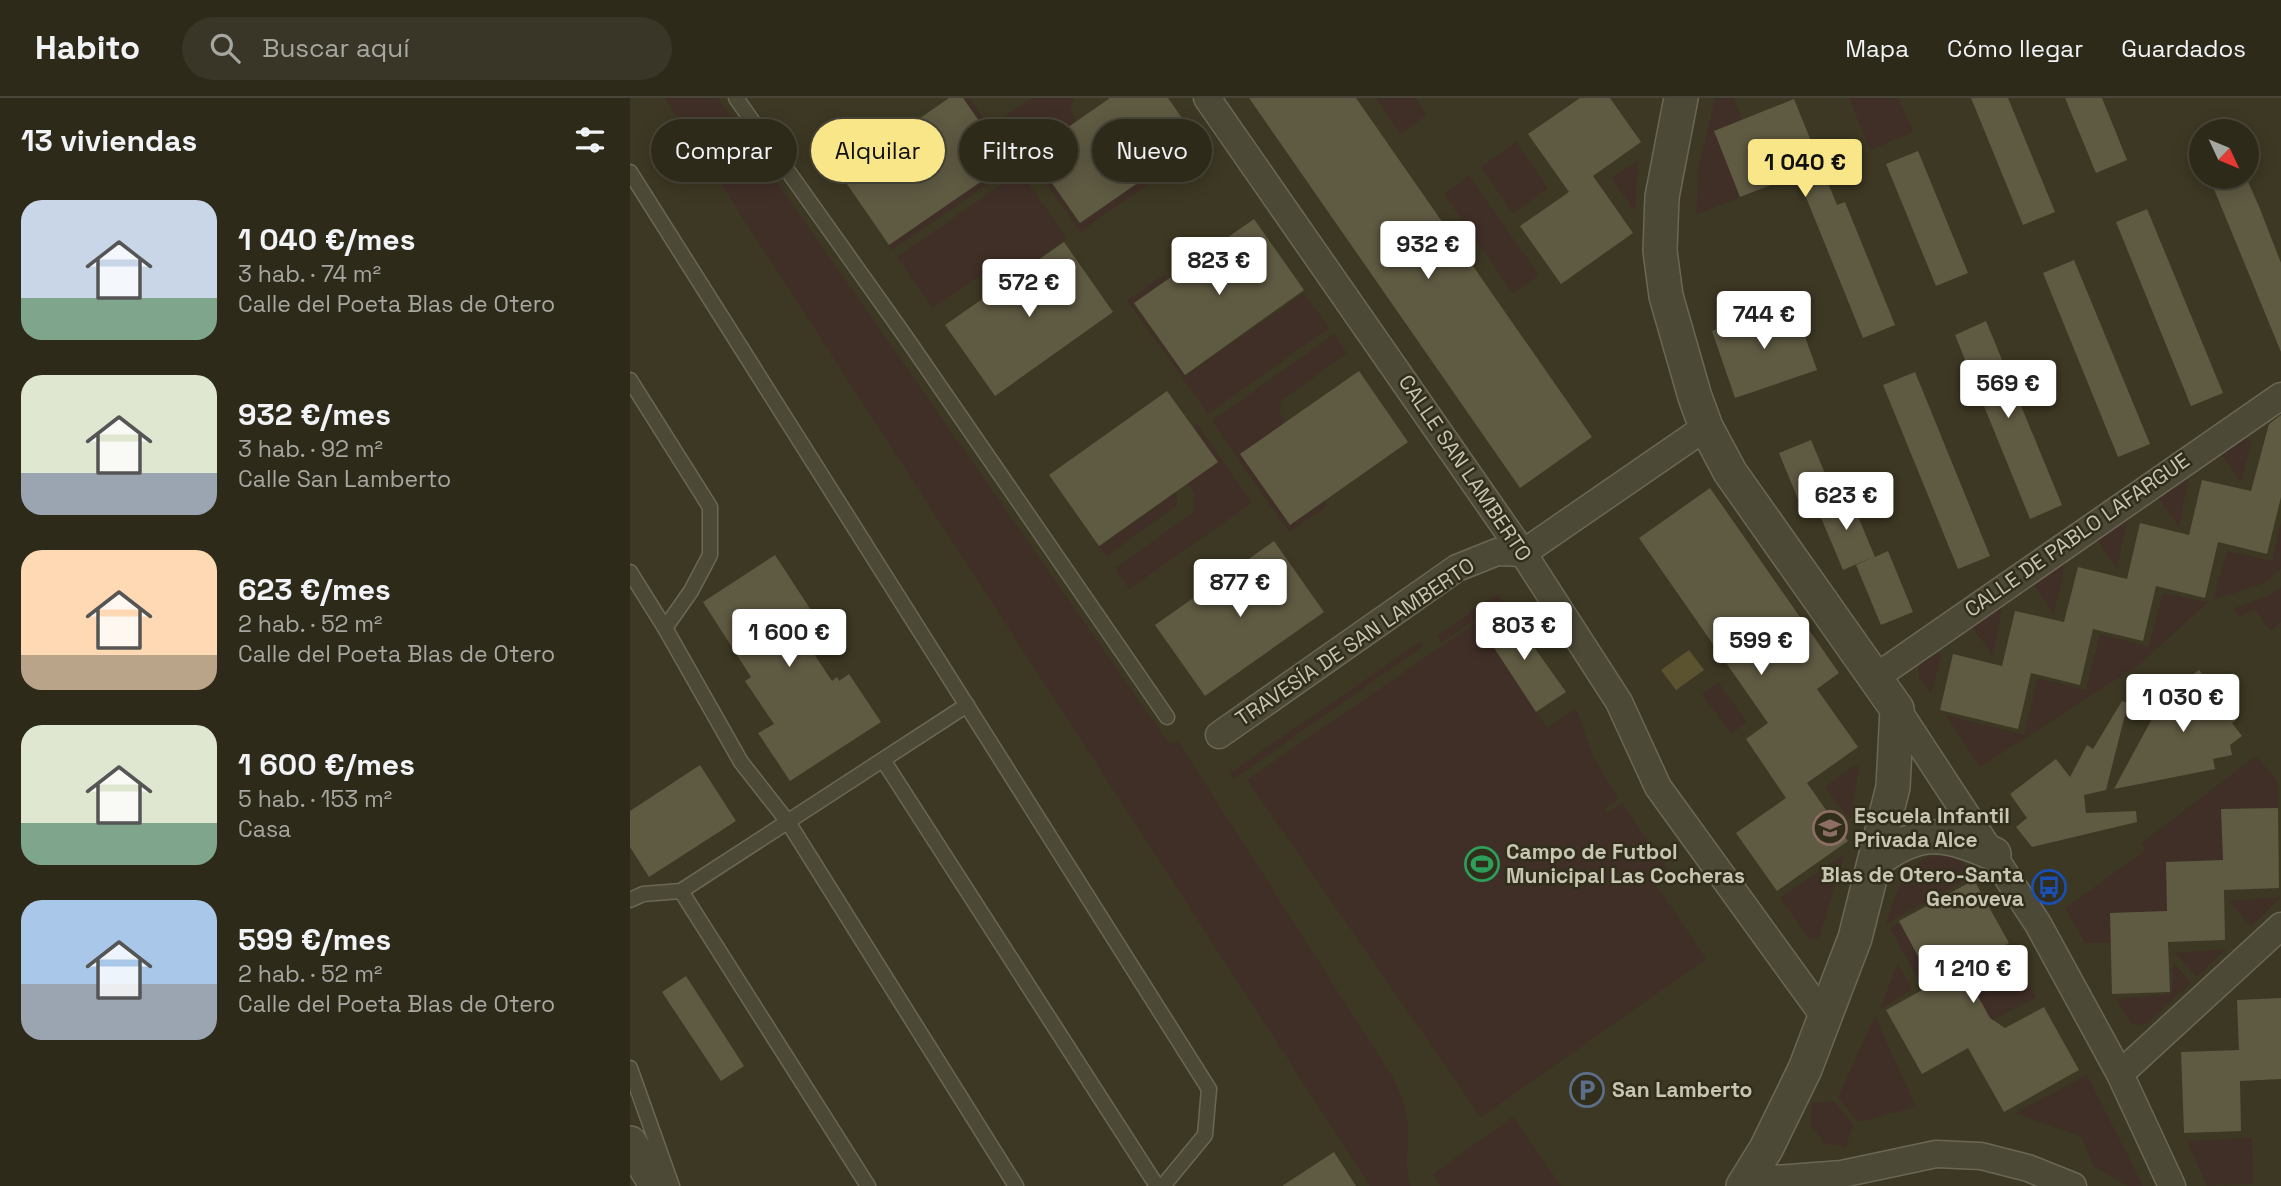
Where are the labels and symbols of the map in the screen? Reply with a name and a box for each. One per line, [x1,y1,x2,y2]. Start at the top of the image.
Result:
north arrow [2189,119,2259,189]
pin: 1 040 € [1740,140,1870,199]
pin: 932 € [1379,222,1477,281]
pin: 823 € [1170,238,1268,297]
pin: 572 € [980,260,1078,319]
pin: 744 € [1715,292,1813,351]
pin: 569 € [1959,360,2057,420]
street label: CALLE SAN LAMBERTO [1393,369,1538,566]
street label: CALLE DE PABLO LAFARGUE [1959,447,2194,623]
pin: 623 € [1797,472,1895,532]
street label: TRAVESÍA DE SAN LAMBERTO [1230,551,1479,732]
pin: 877 € [1191,560,1289,619]
pin: 803 € [1475,602,1573,662]
pin: 1 600 € [724,610,854,669]
pin: 599 € [1712,618,1810,677]
pin: 1 030 € [2118,674,2248,734]
place label: Escuela Infantil Privada Alce [1854,802,2010,853]
school or university icon: Escuela Infantil Privada Alce [1811,809,1849,847]
place label: Campo de Futbol Municipal Las Cocheras [1506,838,1745,889]
sports icon: Campo de Futbol Municipal Las Cocheras [1463,845,1501,883]
place label: Blas de Otero-Santa Genoveva [1821,861,2024,912]
bus stop icon: Blas de Otero-Santa Genoveva [2030,868,2068,906]
pin: 1 210 € [1908,946,2038,1005]
parking icon: San Lamberto [1568,1071,1606,1109]
place label: San Lamberto [1612,1076,1752,1103]

